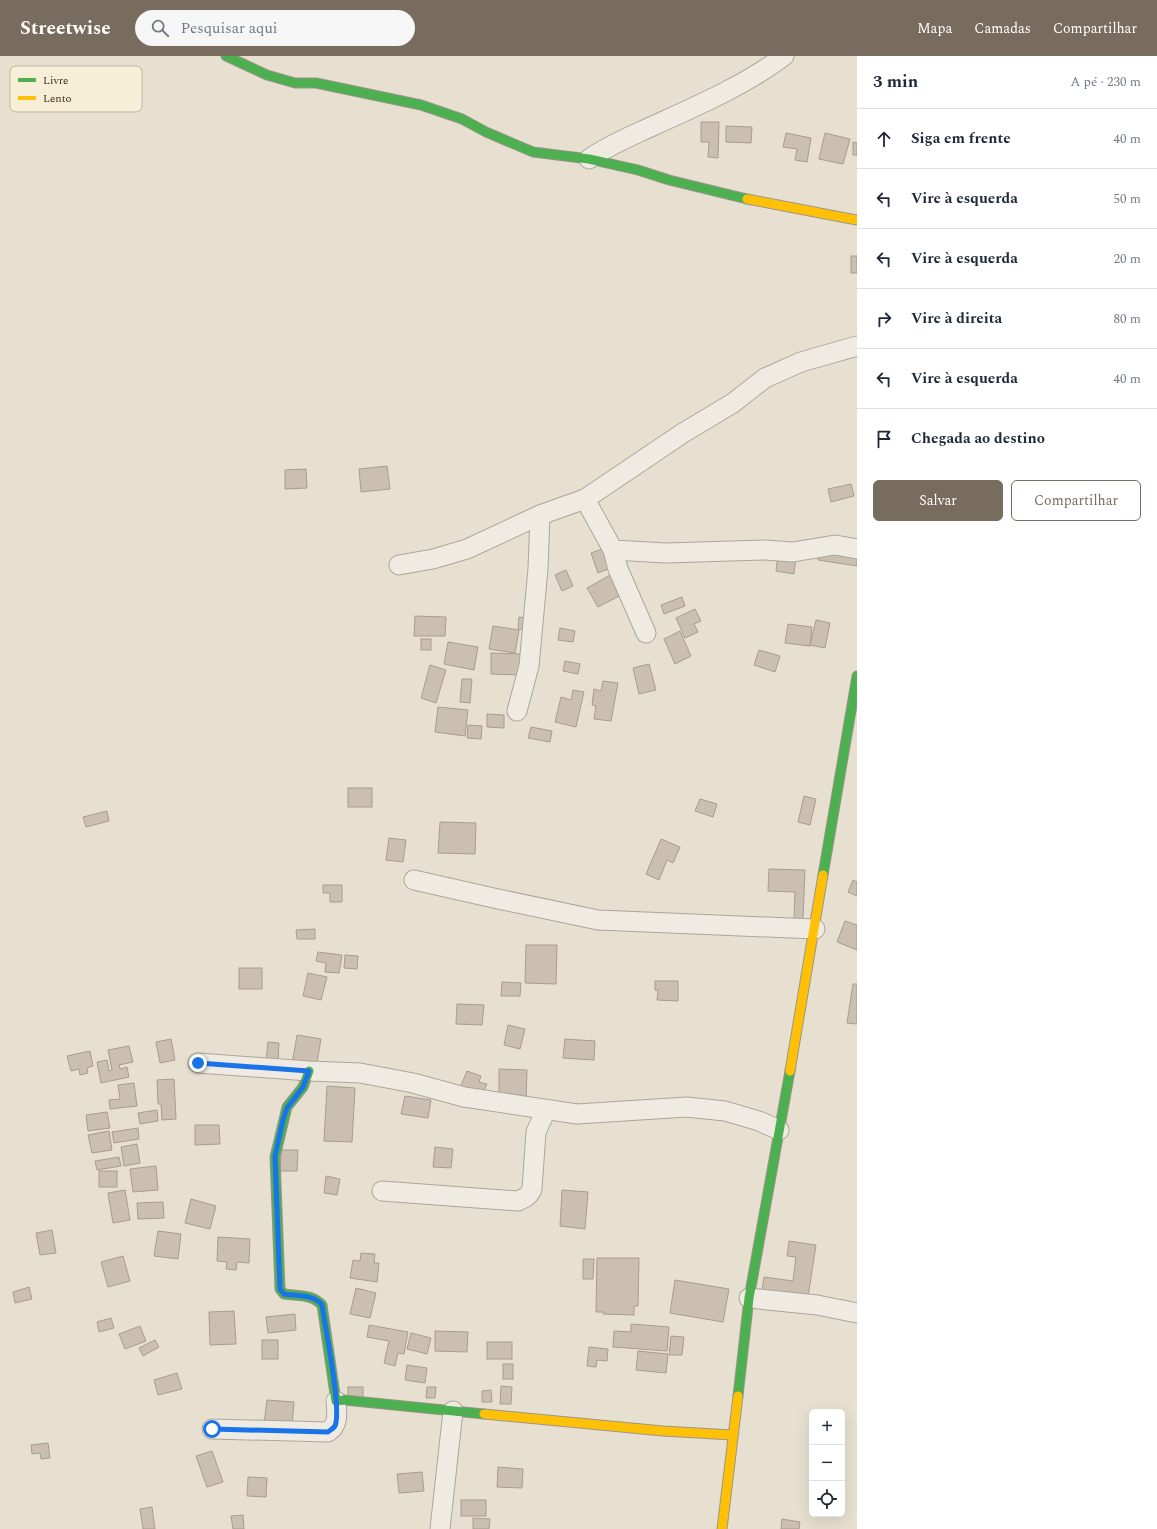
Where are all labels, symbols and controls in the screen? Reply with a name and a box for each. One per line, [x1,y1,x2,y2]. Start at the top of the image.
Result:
search box [135,10,415,46]
text: Streetwise [20,14,111,43]
icon: search [149,17,171,39]
text: Pesquisar aqui [181,17,278,40]
text: Mapa [917,18,952,39]
text: Camadas [974,18,1031,39]
text: Compartilhar [1053,18,1137,39]
legend [10,66,142,112]
text: 3 min [873,69,918,95]
text: Livre [43,72,68,89]
text: A pé · 230 m [1071,72,1141,92]
text: Lento [43,90,72,107]
text: Siga em frente [911,127,1011,150]
icon: ahead [873,128,895,150]
text: 40 m [1114,129,1141,149]
text: Vire à esquerda [911,187,1018,210]
icon: left [873,188,895,210]
text: 50 m [1114,189,1141,209]
text: Vire à esquerda [911,247,1018,270]
icon: left [873,248,895,270]
text: 20 m [1114,249,1141,269]
text: Vire à direita [911,307,1002,330]
icon: right [873,308,895,330]
text: 80 m [1114,309,1141,329]
text: Vire à esquerda [911,367,1018,390]
icon: left [873,368,895,390]
text: 40 m [1114,369,1141,389]
text: Chegada ao destino [911,427,1045,450]
icon: arrive [873,428,895,450]
button: Salvar [873,480,1003,521]
button: Compartilhar [1011,480,1141,521]
route end [189,1054,207,1072]
map controls [809,1409,845,1517]
button: + [809,1409,845,1445]
route start [203,1420,221,1438]
button: − [809,1445,845,1481]
button: locate [809,1481,845,1517]

